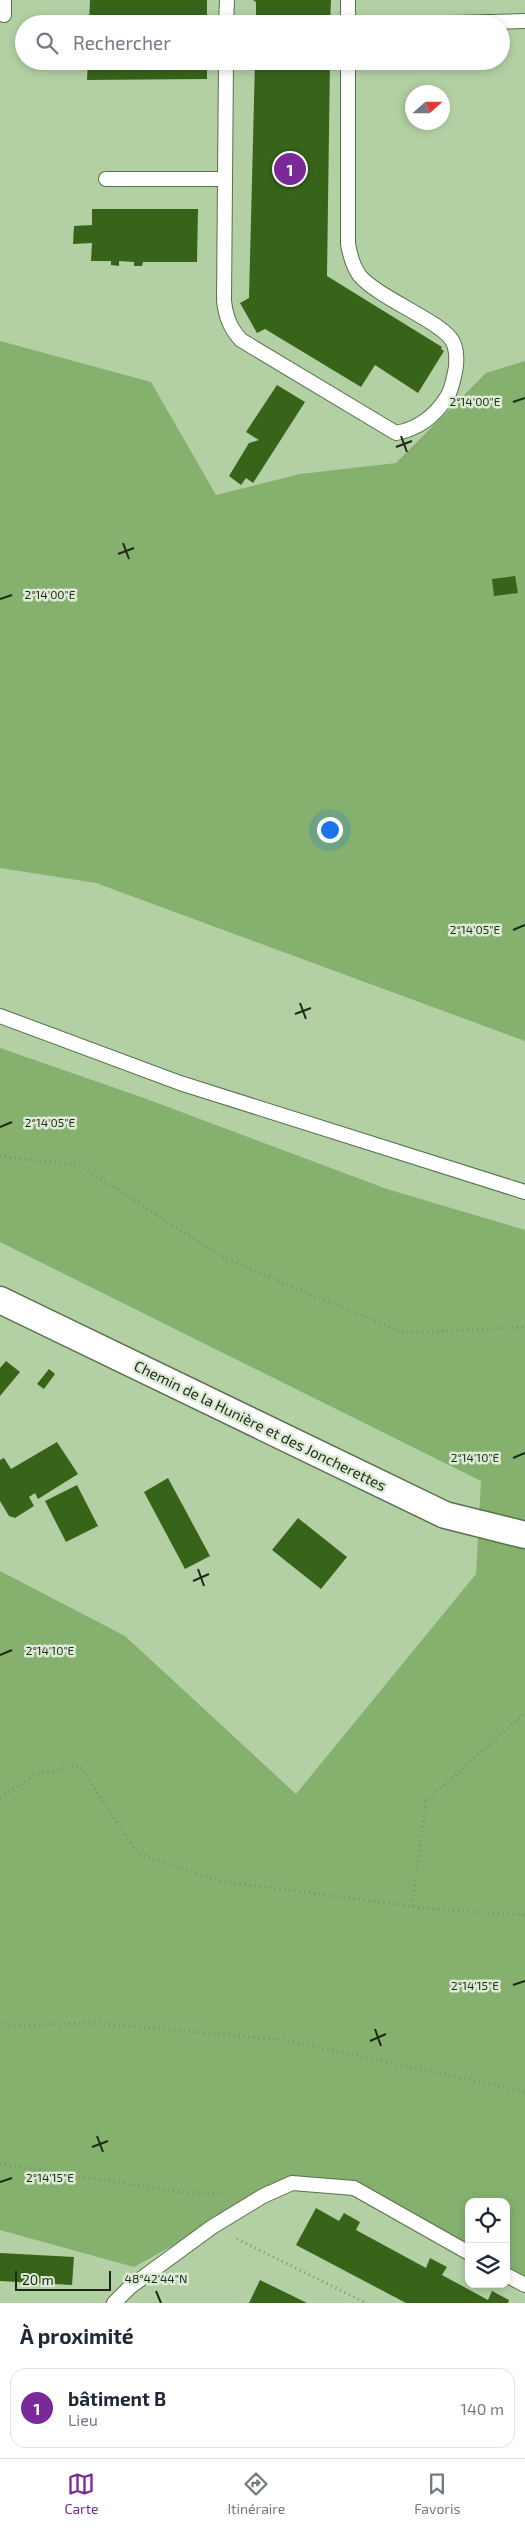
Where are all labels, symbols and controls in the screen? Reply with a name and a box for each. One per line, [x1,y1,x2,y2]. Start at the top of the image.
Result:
search box [15,15,510,70]
icon: search [33,29,61,57]
text: Rechercher [73,31,171,54]
north arrow [405,85,450,130]
pin: 1 [274,150,306,188]
text: 2°14'00"E [449,394,501,408]
text: 2°14'00"E [24,587,76,601]
your location [317,817,343,843]
text: 2°14'05"E [450,922,500,936]
text: 2°14'05"E [25,1115,75,1129]
street label: Chemin de la Hunière et des Joncherettes [131,1356,389,1494]
text: 2°14'10"E [451,1450,500,1464]
text: 2°14'10"E [26,1643,75,1657]
text: 2°14'15"E [451,1978,499,1992]
text: 2°14'15"E [26,2170,74,2184]
map controls [465,2198,510,2288]
button: locate [465,2198,510,2243]
button: layers [465,2243,510,2288]
scale bar [15,2268,111,2291]
text: 20 m [22,2271,54,2288]
text: 48°42'44"N [125,2271,187,2285]
text: À proximité [20,2323,134,2348]
text: bâtiment B [68,2387,166,2410]
text: 1 [34,2399,40,2418]
text: 140 m [461,2399,504,2418]
text: Lieu [68,2410,98,2429]
tab: Carte [64,2470,99,2517]
tab: Itinéraire [227,2470,285,2517]
tab: Favoris [414,2470,461,2517]

